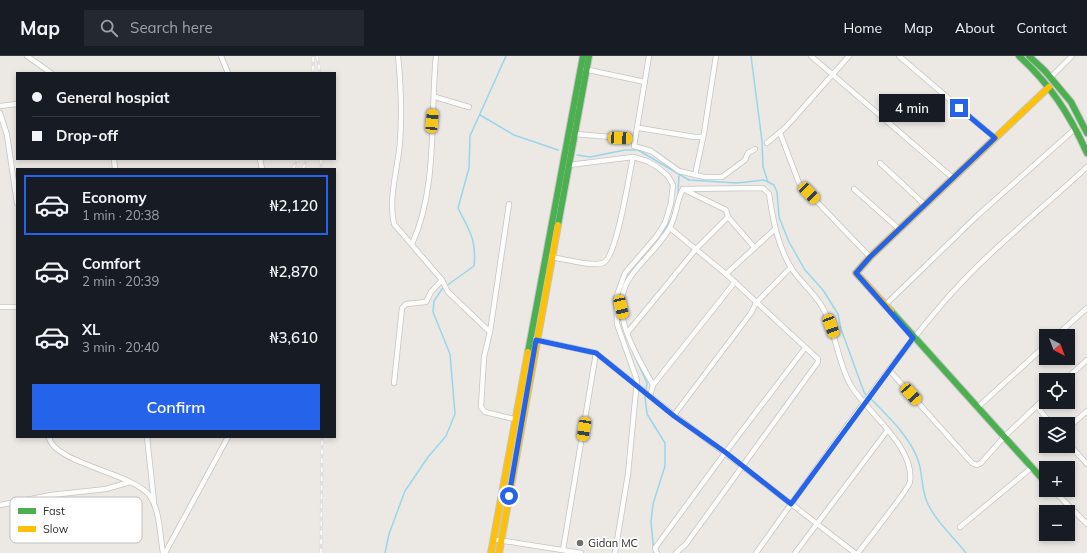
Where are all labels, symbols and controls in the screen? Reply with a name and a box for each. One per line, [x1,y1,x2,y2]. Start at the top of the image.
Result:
search box [84,10,364,46]
text: Map [20,16,60,40]
icon: search [98,17,120,39]
text: Search here [130,18,213,37]
text: Home [843,19,882,37]
text: Map [904,19,933,37]
text: About [955,19,995,37]
text: Contact [1017,19,1067,37]
text: General hospiat [56,88,169,107]
callout: 4 min [879,94,945,122]
route end [950,99,968,117]
text: 4 min [895,100,929,116]
car [425,109,439,133]
text: Drop-off [56,126,118,145]
car [608,131,632,145]
car [796,180,822,206]
icon: car [34,187,70,223]
text: Economy [82,188,147,207]
text: ₦2,120 [269,196,318,215]
text: 1 min · 20:38 [82,207,159,223]
icon: car [34,253,70,289]
text: Comfort [82,254,140,273]
text: ₦2,870 [269,262,318,281]
text: 2 min · 20:39 [82,273,159,289]
car [612,294,630,320]
car [821,313,841,339]
icon: car [34,319,70,355]
text: XL [82,320,100,339]
text: ₦3,610 [269,328,318,347]
north arrow [1039,329,1075,365]
map controls [1039,329,1075,541]
text: 3 min · 20:40 [82,339,159,355]
button: locate [1039,373,1075,409]
car [899,381,923,407]
button: Confirm [32,384,320,430]
car [576,416,592,442]
button: layers [1039,417,1075,453]
button: + [1039,461,1075,497]
route start [500,487,518,505]
legend [10,497,142,543]
text: Fast [43,504,65,518]
button: − [1039,505,1075,541]
text: Slow [43,522,69,536]
place label: Gidan MC [588,536,638,550]
marker: Gidan MC [575,538,585,548]

